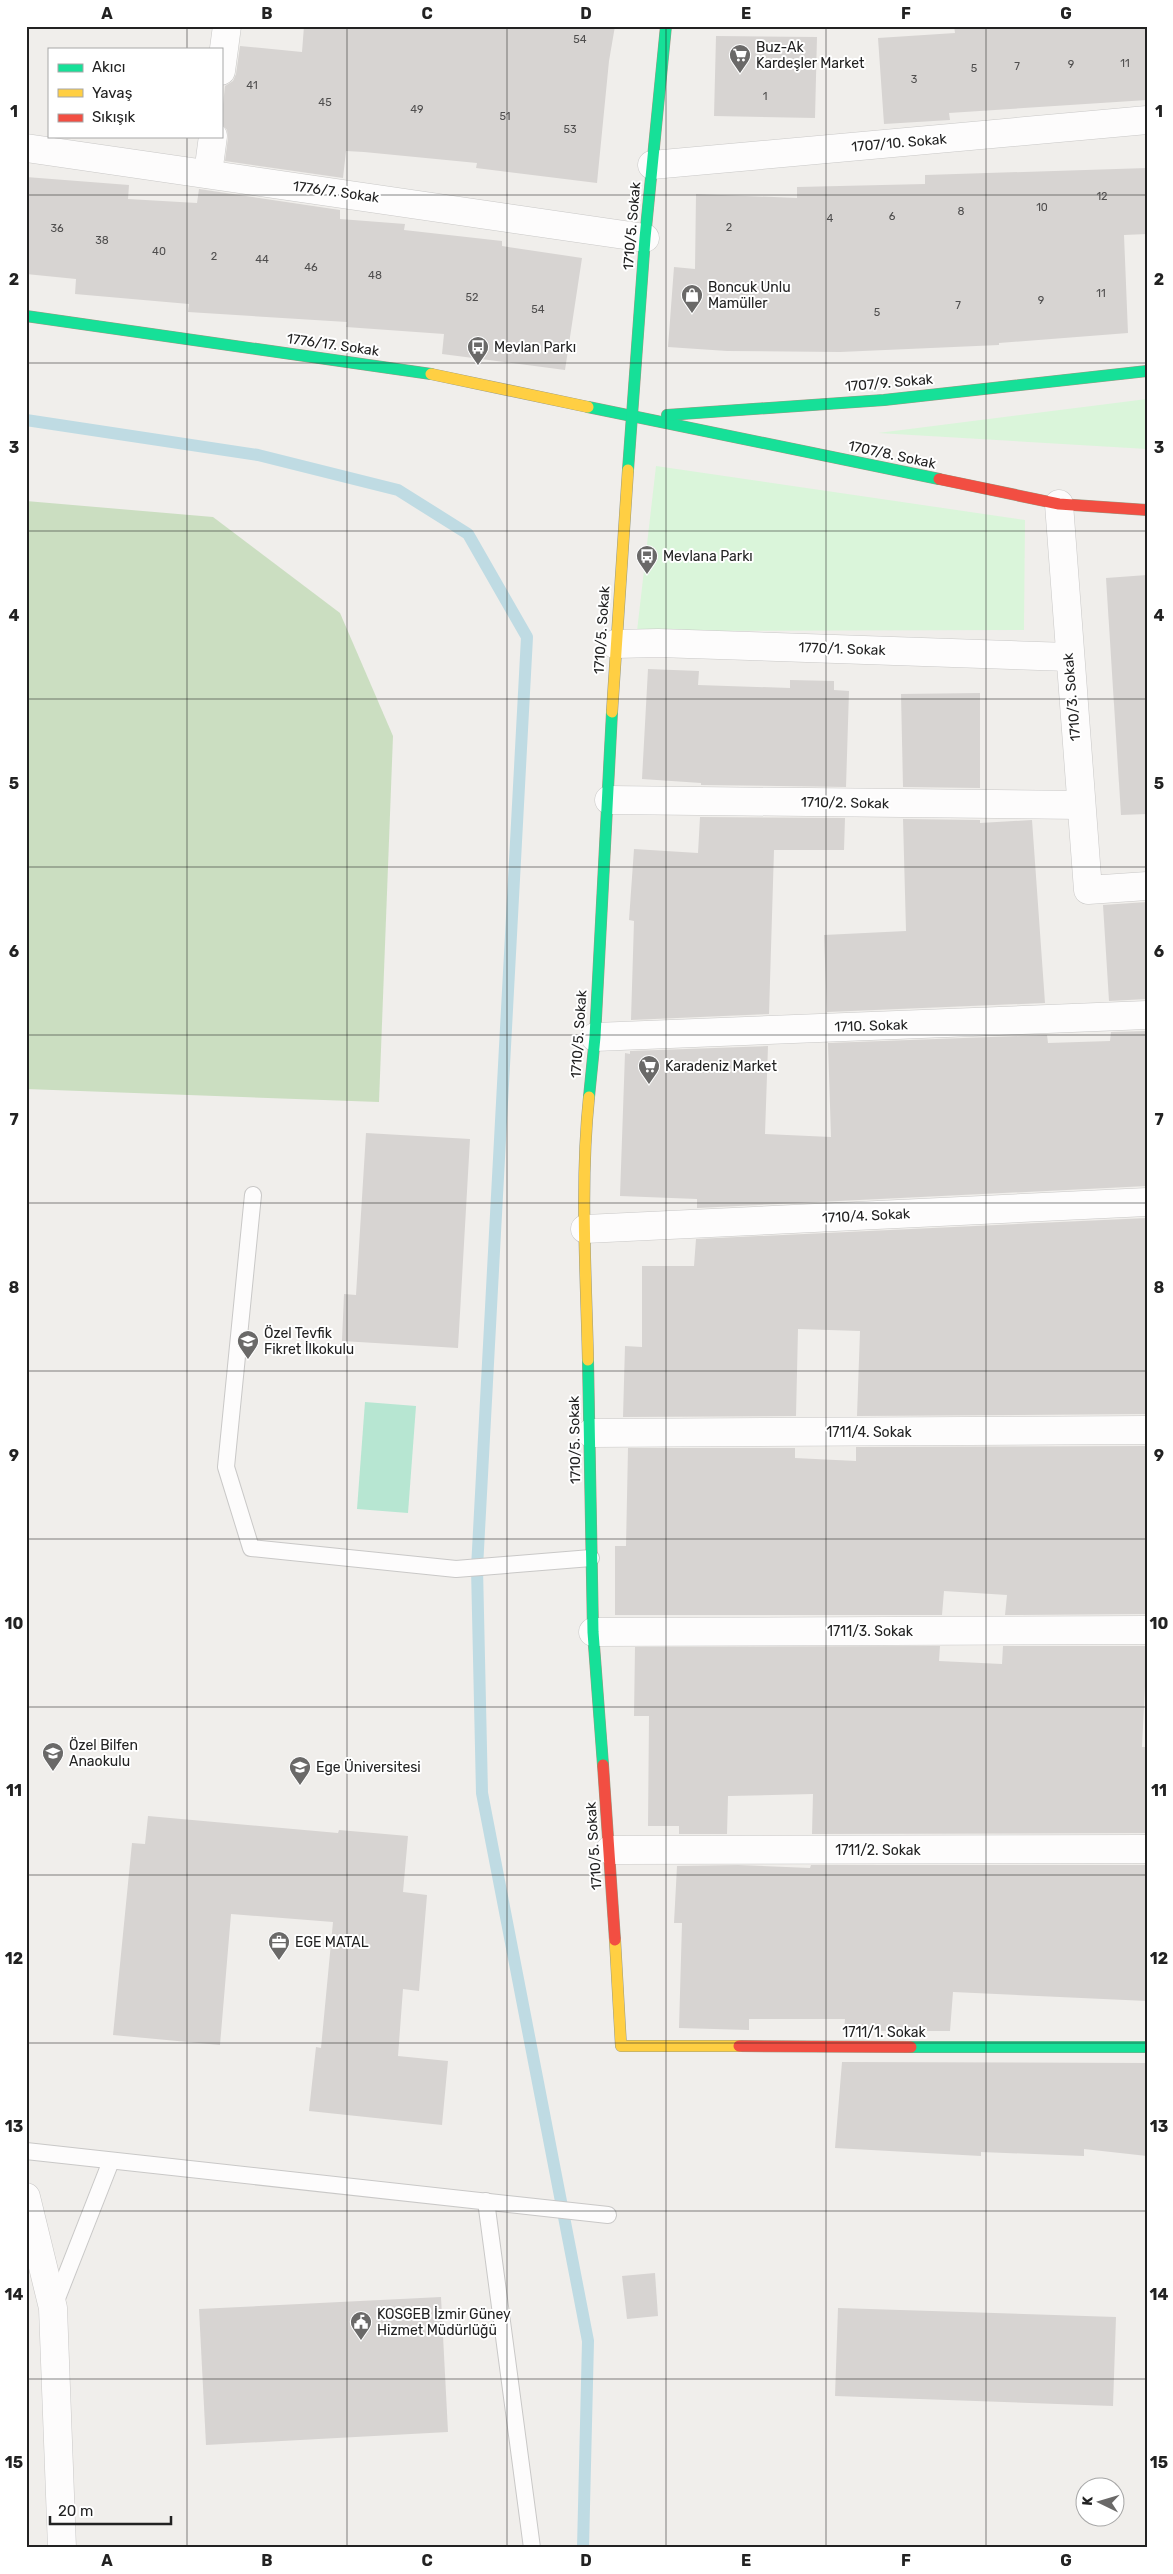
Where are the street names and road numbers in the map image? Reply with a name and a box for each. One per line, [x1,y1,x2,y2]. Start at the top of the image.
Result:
street label: 1707/10. Sokak [851,130,948,156]
street label: 1776/7. Sokak [292,178,381,207]
street label: 1710/5. Sokak [620,180,644,271]
street label: 1776/17. Sokak [286,330,381,360]
street label: 1707/9. Sokak [844,371,934,395]
street label: 1707/8. Sokak [847,437,938,473]
street label: 1710/5. Sokak [590,585,614,675]
street label: 1770/1. Sokak [798,639,887,659]
street label: 1710/3. Sokak [1060,651,1084,742]
street label: 1710/2. Sokak [801,794,890,812]
street label: 1710/5. Sokak [567,989,591,1079]
street label: 1710. Sokak [834,1016,909,1036]
street label: 1710/4. Sokak [822,1205,911,1227]
street label: 1710/5. Sokak [566,1395,584,1484]
street label: 1711/4. Sokak [826,1424,912,1441]
street label: 1711/3. Sokak [827,1623,914,1640]
street label: 1710/5. Sokak [582,1801,606,1891]
street label: 1711/2. Sokak [835,1842,922,1859]
street label: 1711/1. Sokak [842,2024,927,2041]

